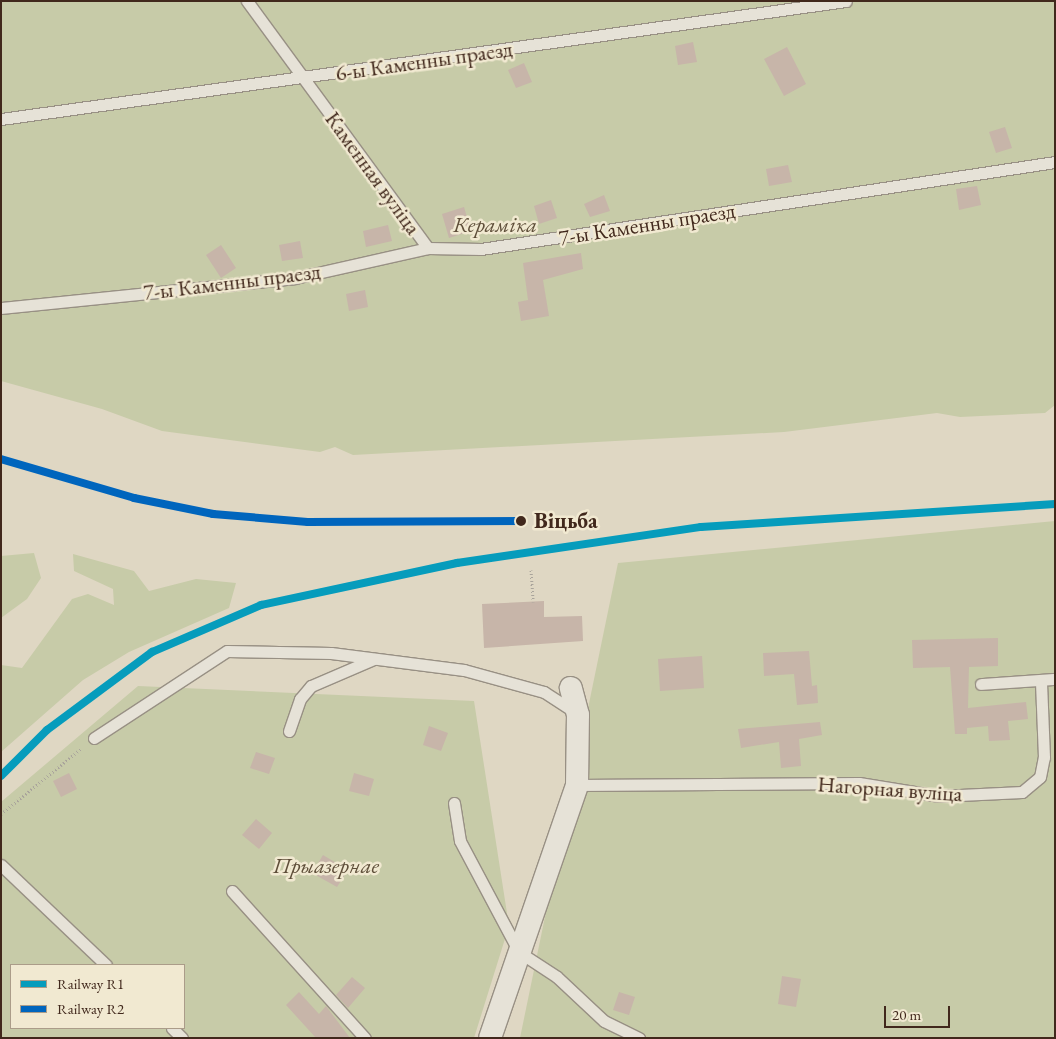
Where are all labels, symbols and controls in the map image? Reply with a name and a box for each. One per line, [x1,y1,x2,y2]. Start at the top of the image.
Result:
street label: 6-ы Каменны праезд [334,36,514,86]
street label: Каменная вуліца [319,106,427,240]
street label: 7-ы Каменны праезд [557,197,737,251]
park label: Кераміка [453,212,537,238]
street label: 7-ы Каменны праезд [142,258,322,306]
place label: Віцьба [534,508,598,534]
marker: Віцьба [512,512,530,530]
street label: Нагорная вуліца [817,771,963,807]
park label: Прыазернае [273,853,379,879]
legend [10,964,185,1029]
text: Railway R1 [57,974,124,993]
scale bar [886,996,952,1028]
text: Railway R2 [57,999,124,1018]
text: 20 m [892,1005,921,1024]

